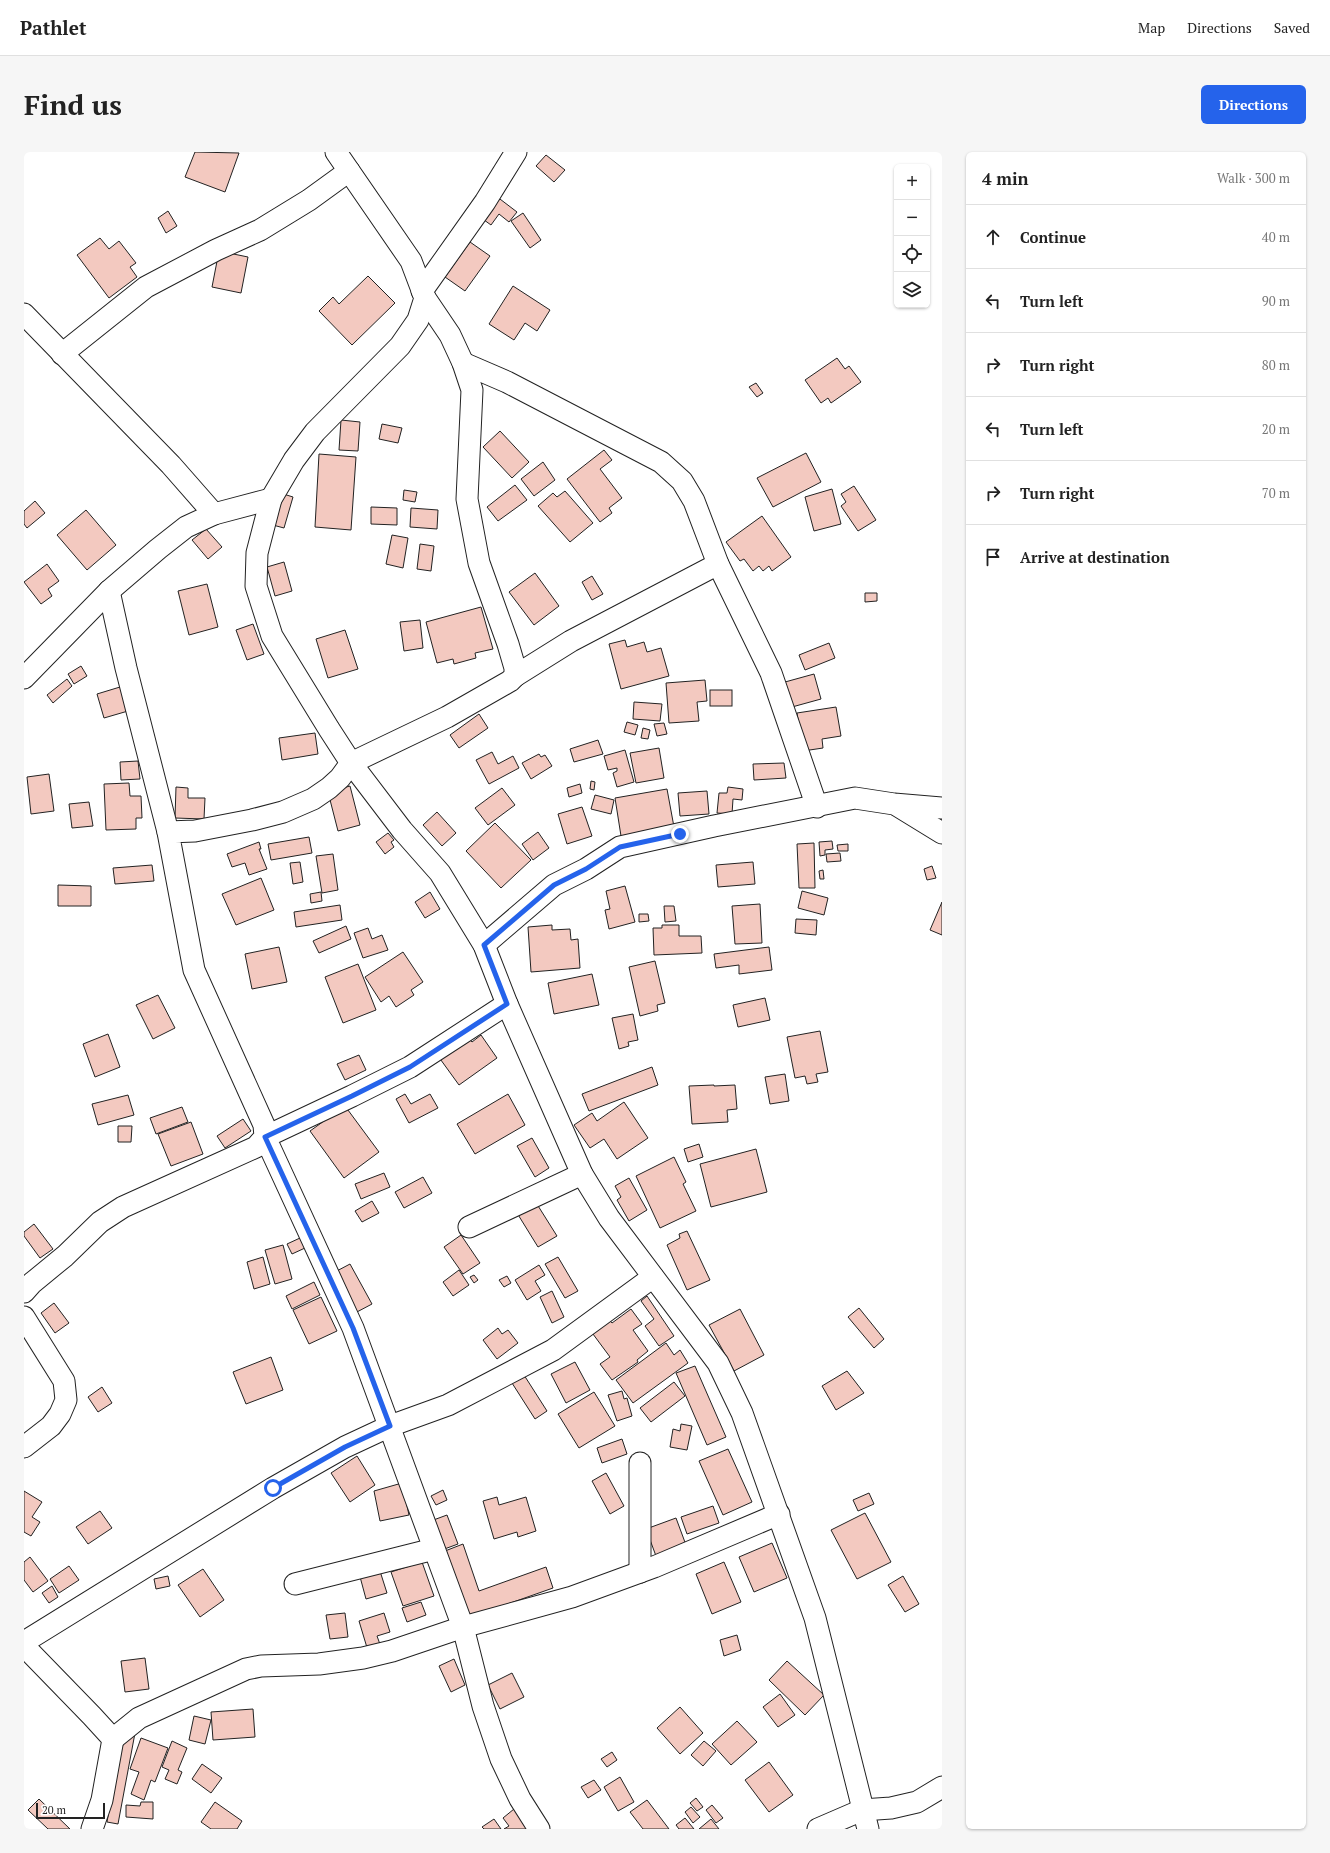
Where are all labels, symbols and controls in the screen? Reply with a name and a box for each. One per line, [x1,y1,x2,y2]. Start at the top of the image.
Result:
text: Pathlet [20,15,86,40]
text: Map [1138,18,1165,37]
text: Directions [1187,18,1252,37]
text: Saved [1274,18,1310,37]
button: Directions [1201,85,1306,124]
text: Find us [24,86,122,123]
map controls [894,164,930,308]
button: + [894,164,930,200]
text: 4 min [982,167,1029,190]
text: Walk · 300 m [1217,169,1290,187]
button: − [894,200,930,236]
icon: ahead [982,226,1004,248]
text: Continue [1020,227,1086,247]
text: 40 m [1262,228,1290,246]
button: locate [894,236,930,272]
button: layers [894,272,930,308]
icon: left [982,290,1004,312]
text: Turn left [1020,291,1084,311]
text: 90 m [1262,292,1290,310]
icon: right [982,354,1004,376]
text: Turn right [1020,355,1095,375]
text: 80 m [1262,356,1290,374]
icon: left [982,418,1004,440]
text: Turn left [1020,419,1084,439]
text: 20 m [1262,420,1290,438]
icon: right [982,482,1004,504]
text: Turn right [1020,483,1095,503]
text: 70 m [1262,484,1290,502]
icon: arrive [982,546,1004,568]
text: Arrive at destination [1020,547,1170,567]
route end [671,825,689,843]
route start [264,1479,282,1497]
scale bar [36,1801,105,1820]
text: 20 m [42,1803,66,1817]

